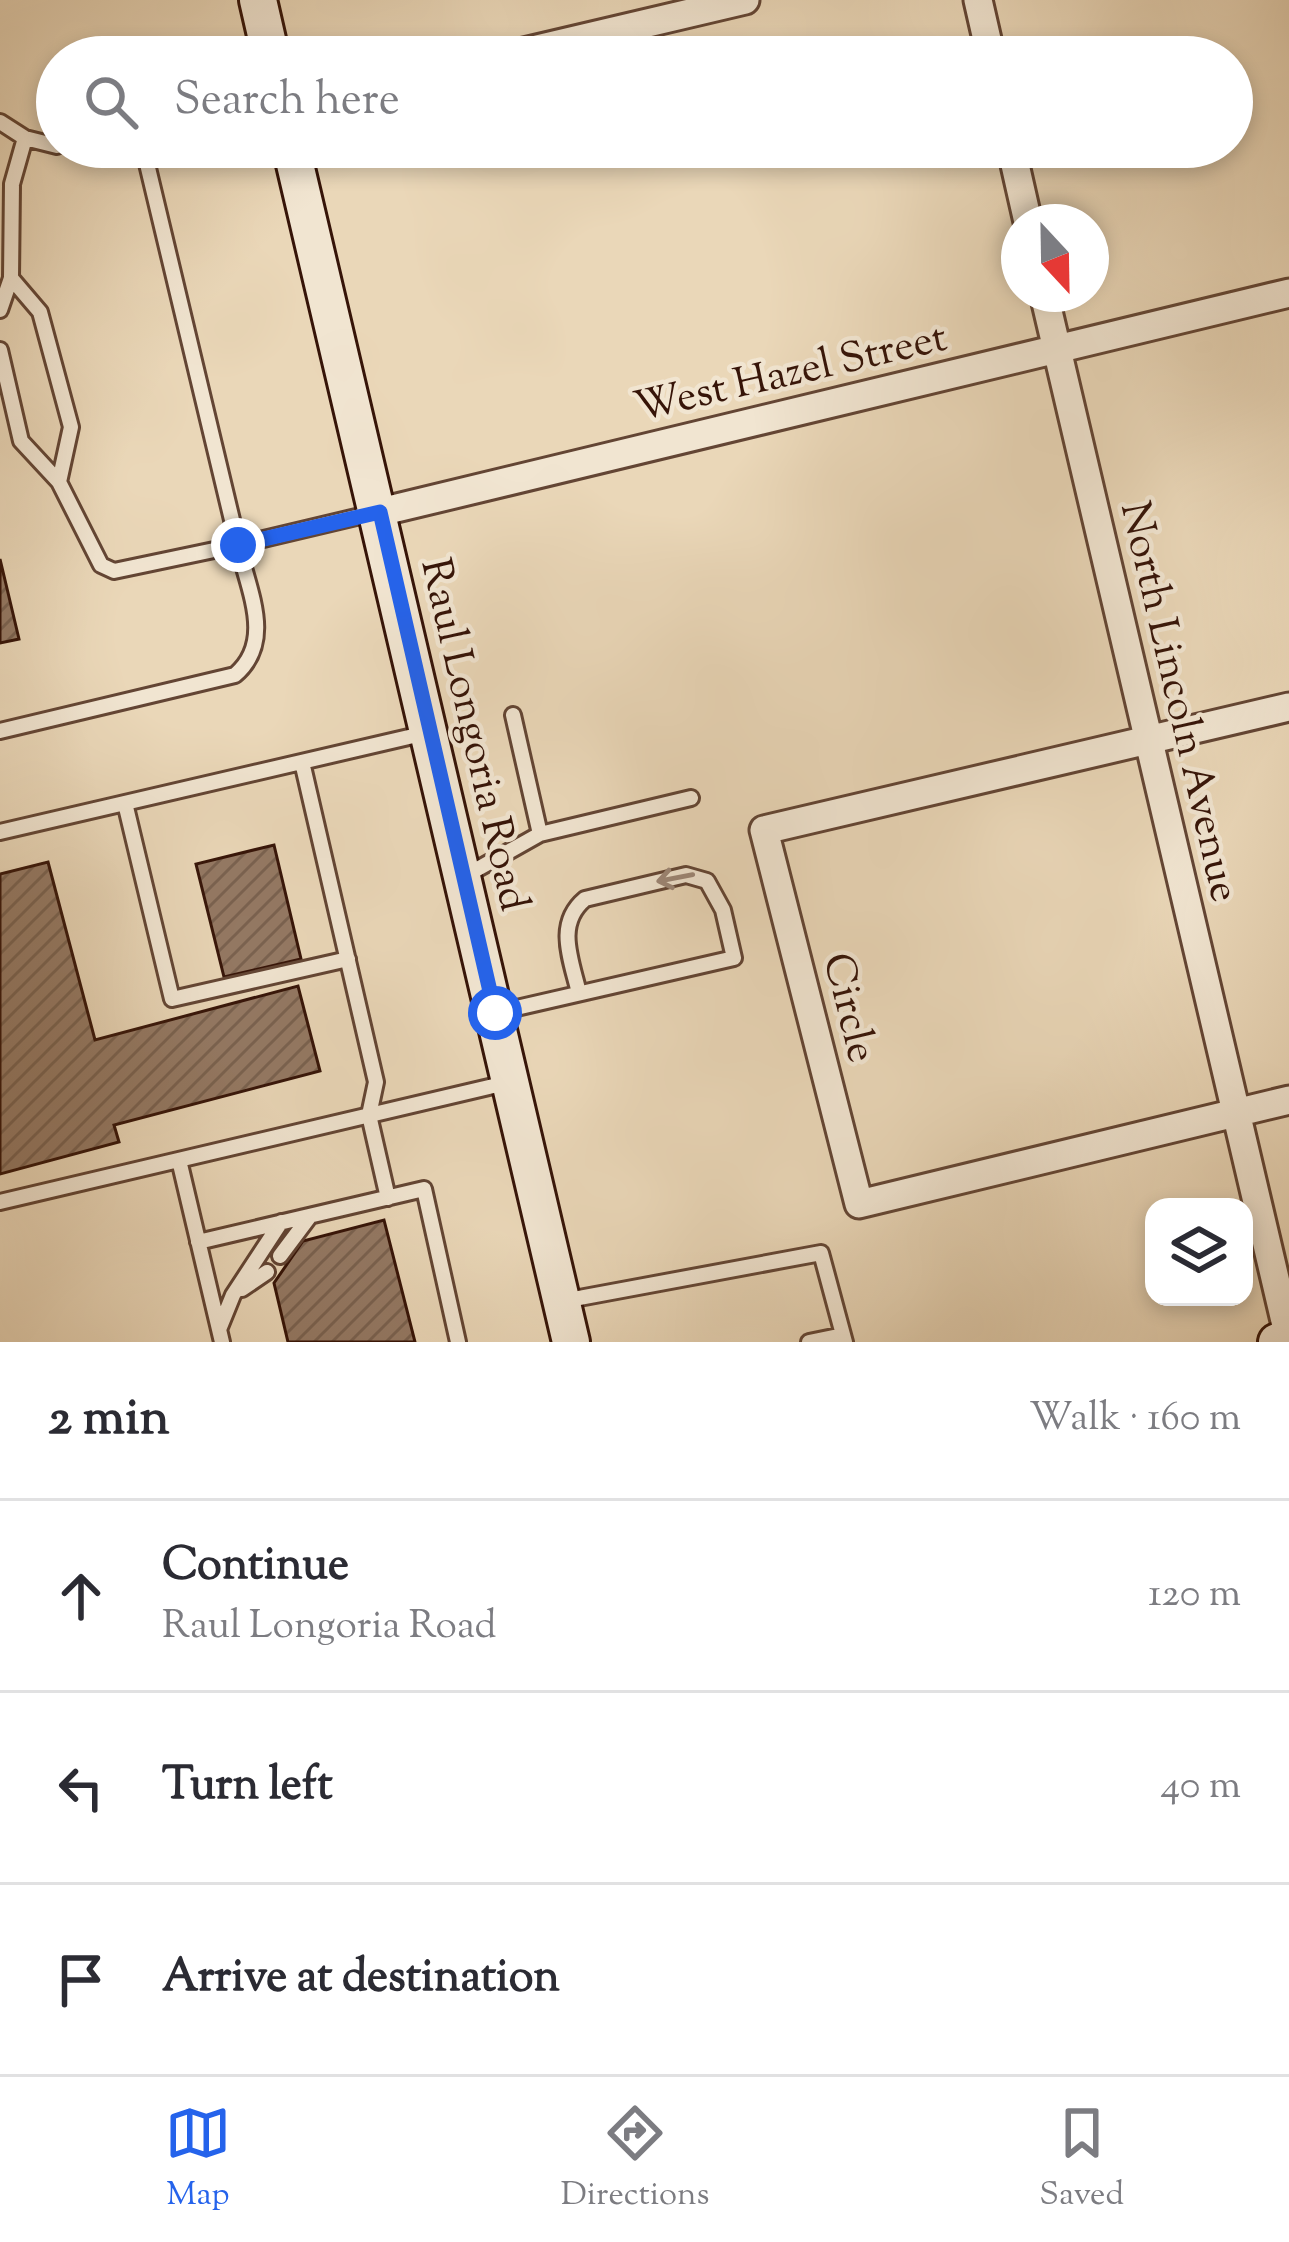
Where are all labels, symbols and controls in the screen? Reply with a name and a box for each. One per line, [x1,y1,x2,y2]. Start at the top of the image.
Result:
search box [36,36,1253,168]
icon: search [78,69,144,135]
text: Search here [174,70,400,135]
north arrow [1001,204,1109,312]
street label: West Hazel Street [629,310,953,440]
street label: North Lincoln Avenue [1102,496,1252,908]
route end [211,518,265,572]
street label: Raul Longoria Road [402,553,542,917]
one-way arrow [656,868,695,891]
street label: Circle [805,947,890,1069]
route start [468,986,522,1040]
map controls [1145,1198,1253,1306]
button: layers [1145,1198,1253,1306]
text: 2 min [48,1384,170,1457]
text: Walk · 160 m [1029,1392,1241,1448]
text: Continue [162,1535,349,1600]
icon: ahead [48,1563,114,1629]
text: 120 m [1148,1568,1241,1624]
text: Raul Longoria Road [162,1600,496,1656]
icon: left [48,1755,114,1821]
text: Turn left [162,1755,333,1820]
text: 40 m [1161,1760,1241,1816]
icon: arrive [48,1947,114,2013]
text: Arrive at destination [162,1947,560,2012]
tab: Map [165,2100,231,2220]
tab: Directions [561,2100,710,2220]
tab: Saved [1039,2100,1124,2220]

